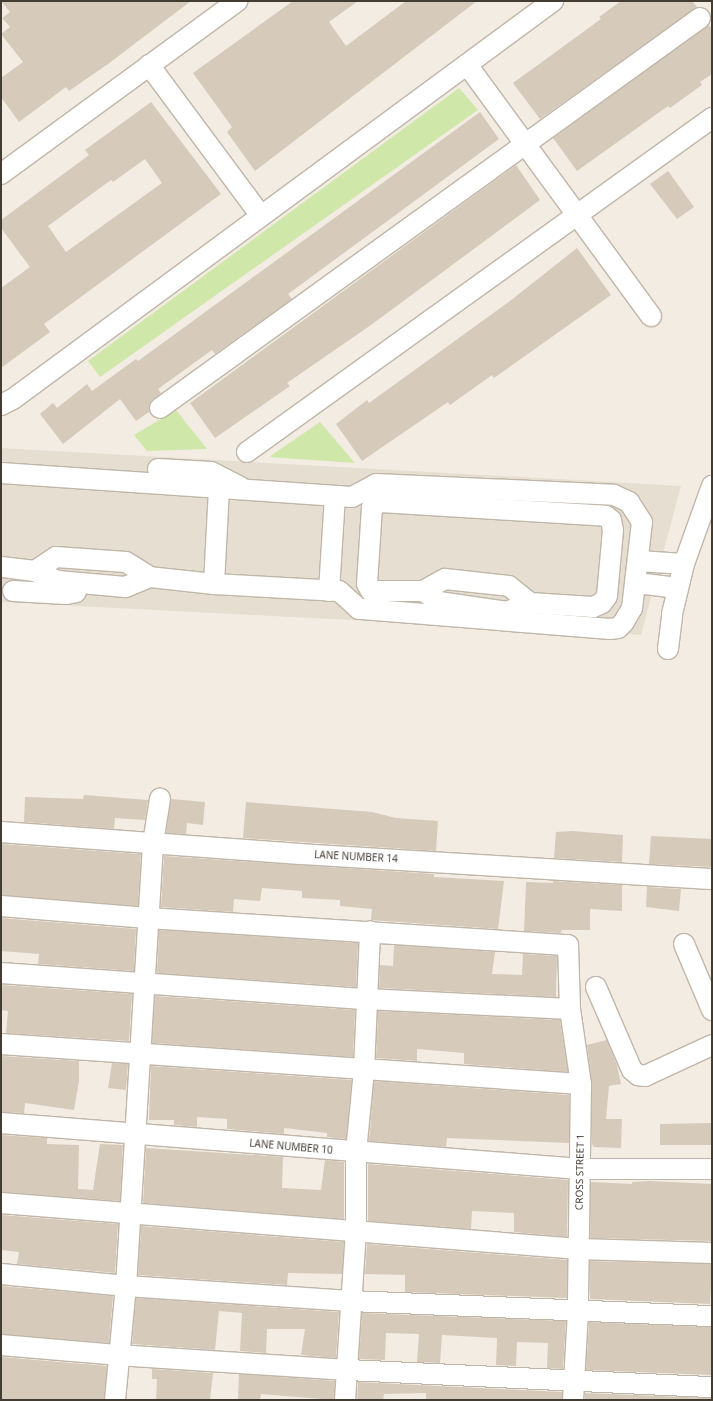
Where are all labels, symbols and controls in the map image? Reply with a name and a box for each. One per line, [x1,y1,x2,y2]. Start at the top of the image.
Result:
street label: LANE NUMBER 14 [314,849,398,865]
street label: CROSS STREET 1 [573,1134,587,1210]
street label: LANE NUMBER 10 [249,1137,333,1157]

